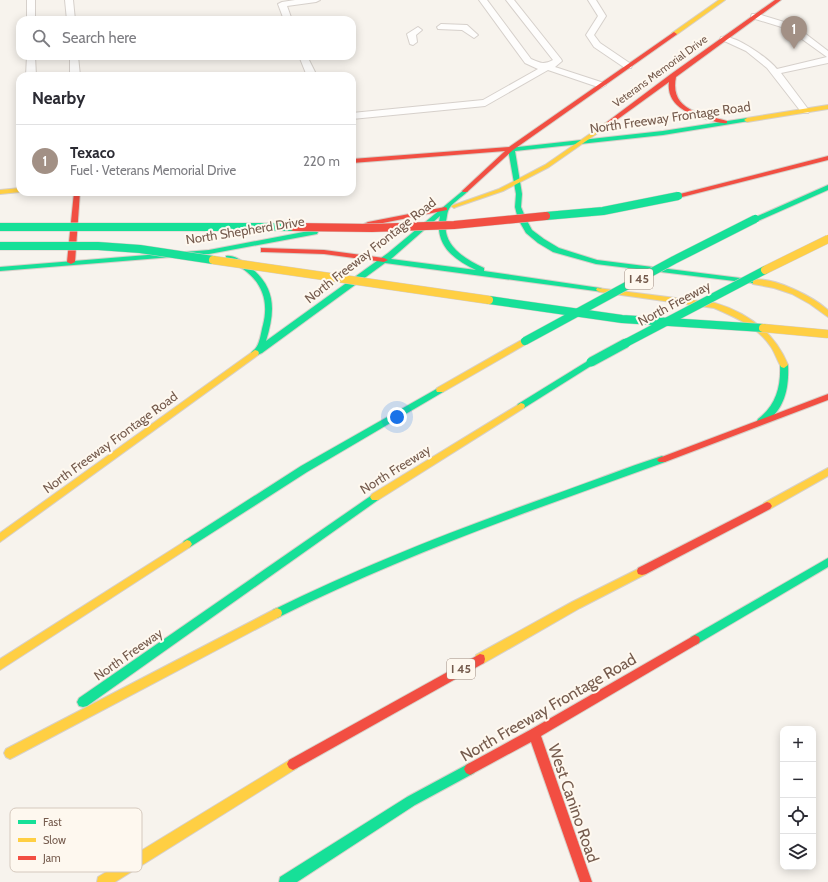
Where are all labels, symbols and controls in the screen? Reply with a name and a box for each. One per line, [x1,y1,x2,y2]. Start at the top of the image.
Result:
search box [16,16,356,60]
pin: 1 [781,16,807,49]
icon: search [30,27,52,49]
text: Search here [62,29,137,47]
street label: Veterans Memorial Drive [610,32,710,110]
text: Nearby [32,88,85,108]
street label: North Freeway Frontage Road [589,98,751,136]
text: Texaco [70,144,115,162]
text: 1 [43,153,47,169]
text: 220 m [303,153,340,169]
text: Fuel · Veterans Memorial Drive [70,162,236,178]
street label: North Freeway Frontage Road [301,194,439,306]
street label: North Shepherd Drive [184,213,306,247]
road number: I 45 [625,269,653,289]
street label: North Freeway [635,277,713,329]
street label: North Freeway Frontage Road [40,388,180,496]
your location [387,407,407,427]
street label: North Freeway [357,441,434,497]
street label: North Freeway [91,624,166,683]
street label: North Freeway Frontage Road [457,649,639,766]
road number: I 45 [447,659,475,679]
map controls [780,726,816,870]
button: + [780,726,816,762]
street label: West Canino Road [544,741,603,865]
button: − [780,762,816,798]
button: locate [780,798,816,834]
legend [10,808,142,872]
text: Fast [43,815,62,829]
text: Slow [43,833,66,847]
button: layers [780,834,816,870]
text: Jam [42,851,61,865]

